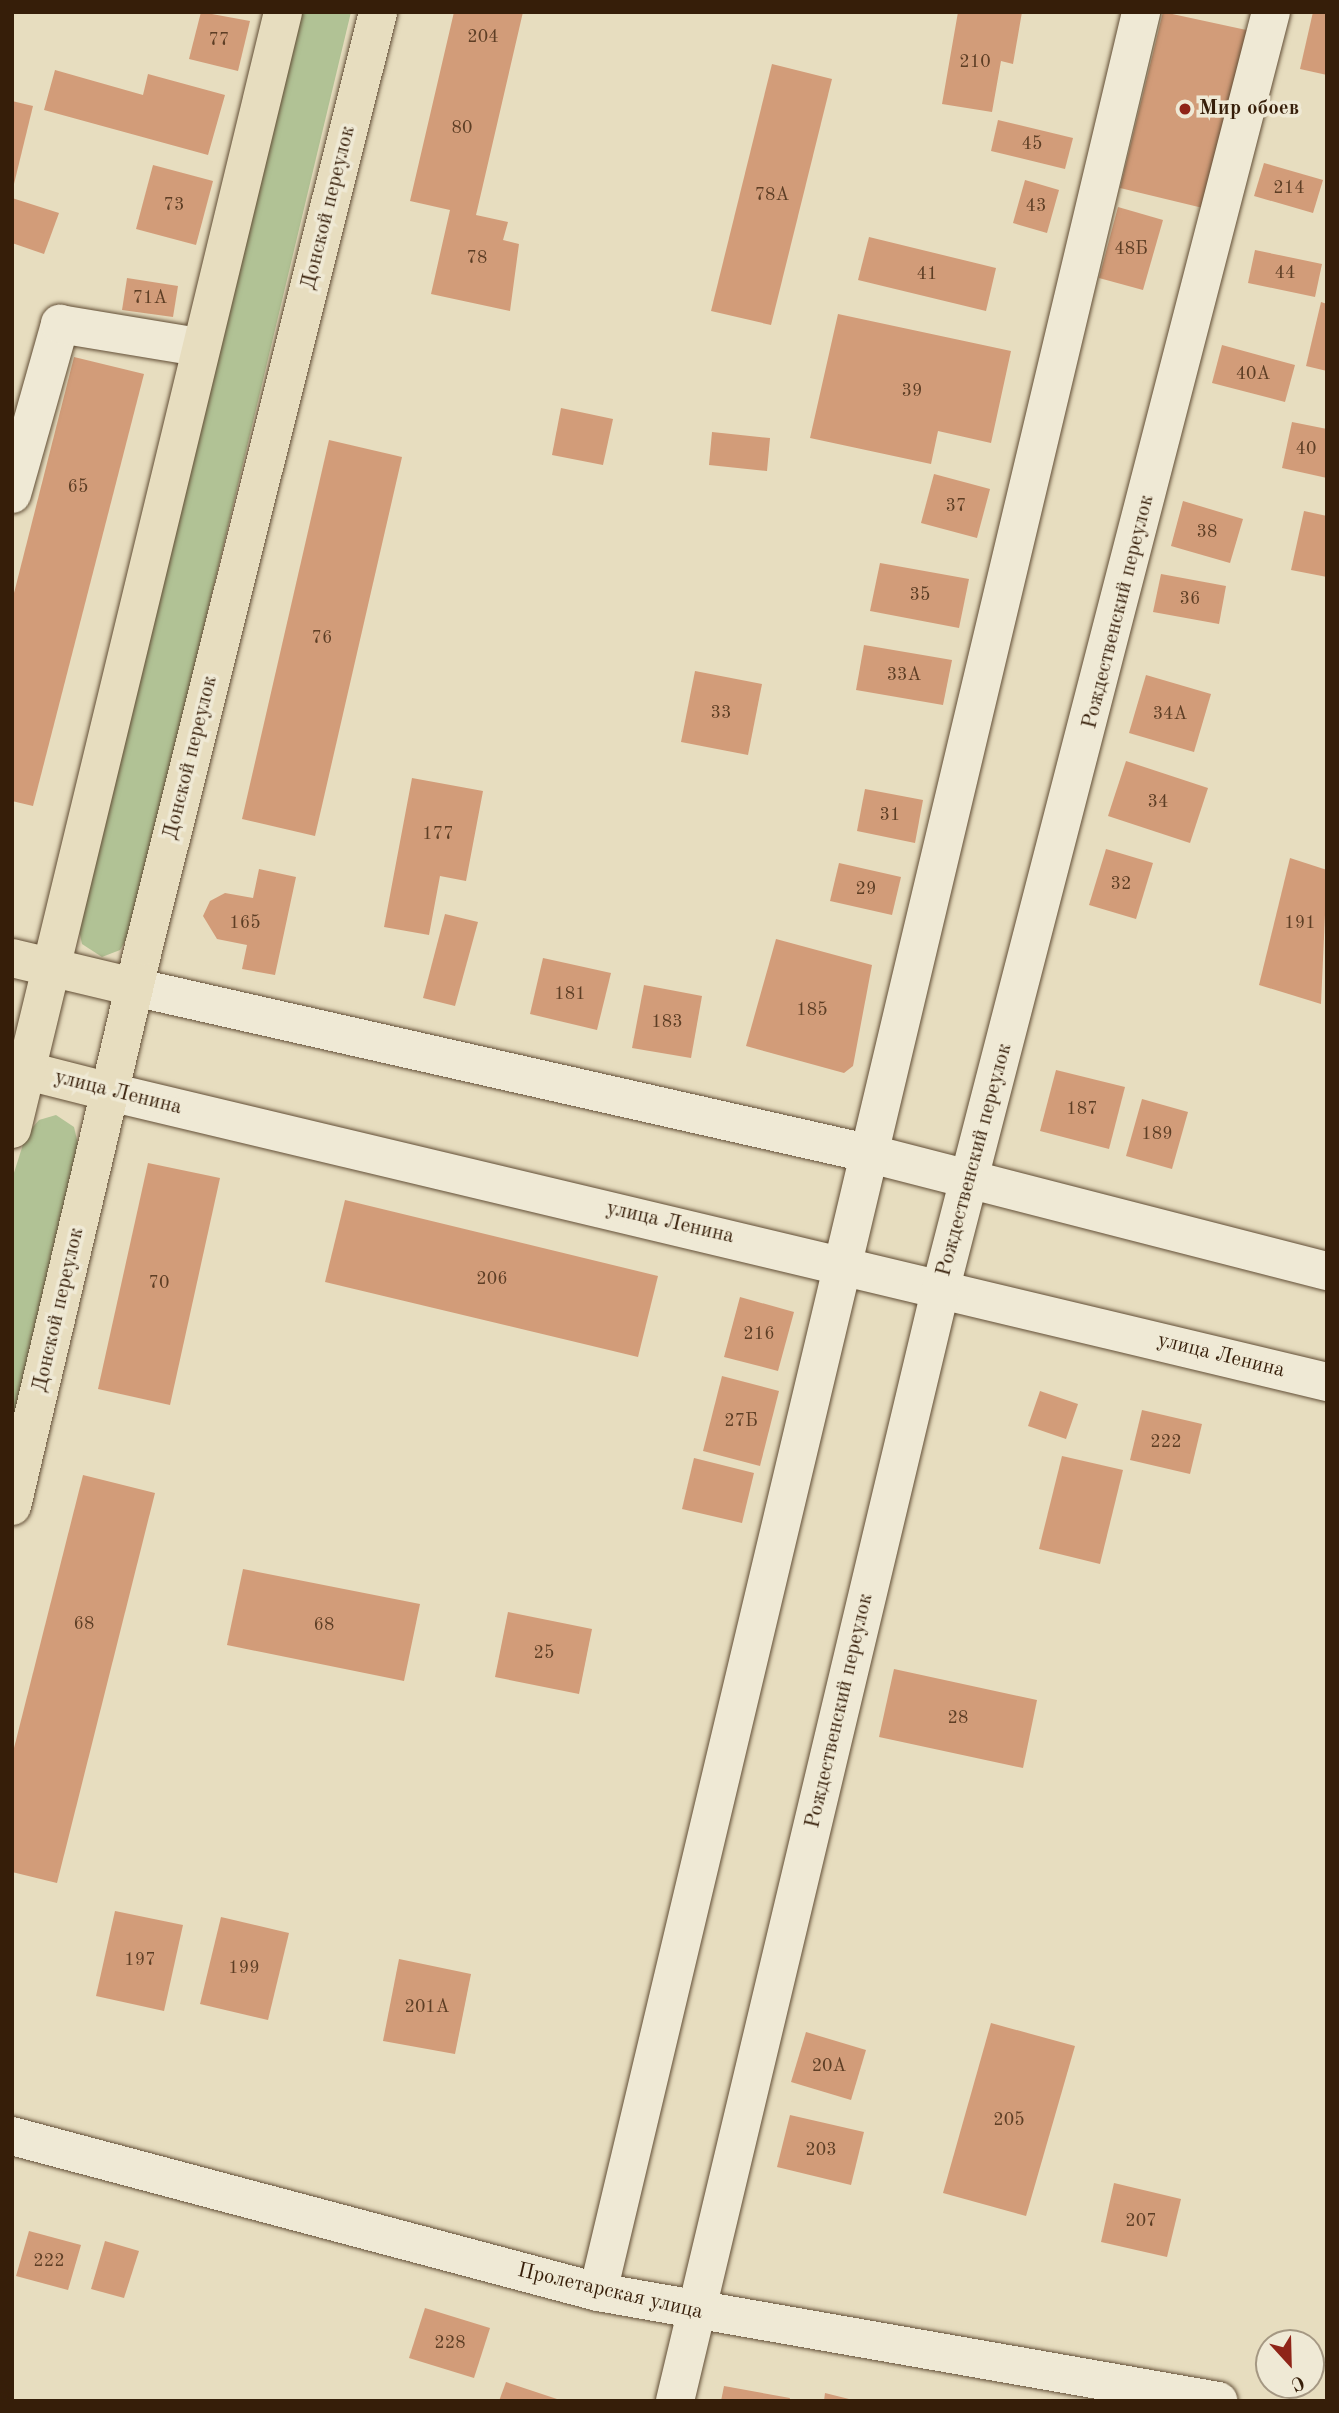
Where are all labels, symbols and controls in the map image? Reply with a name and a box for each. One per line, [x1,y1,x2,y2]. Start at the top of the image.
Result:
house number: 204 [467,26,499,48]
house number: 77 [209,29,229,51]
house number: 210 [959,51,991,73]
place label: Мир обоев [1199,96,1299,122]
marker: Мир обоев [1177,101,1193,117]
house number: 80 [452,117,472,139]
street label: Донской переулок [296,123,362,293]
house number: 45 [1022,133,1042,155]
house number: 214 [1273,177,1305,199]
house number: 78А [755,184,789,206]
house number: 73 [164,194,184,216]
house number: 43 [1026,195,1046,217]
house number: 48Б [1114,238,1148,260]
house number: 78 [467,247,487,269]
house number: 44 [1275,262,1295,284]
house number: 41 [917,263,937,285]
house number: 71А [133,287,167,309]
house number: 40А [1236,363,1270,385]
house number: 39 [902,380,922,402]
house number: 40 [1296,438,1316,460]
house number: 65 [68,476,88,498]
street label: Рождественский переулок [1078,492,1160,732]
house number: 37 [946,495,966,517]
house number: 38 [1197,521,1217,543]
house number: 35 [910,584,930,606]
house number: 36 [1180,588,1200,610]
house number: 76 [312,627,332,649]
house number: 33А [887,664,921,686]
street label: Донской переулок [158,673,224,843]
house number: 33 [711,702,731,724]
house number: 34А [1153,703,1187,725]
house number: 34 [1148,791,1168,813]
house number: 31 [880,804,900,826]
house number: 177 [422,823,454,845]
house number: 32 [1111,873,1131,895]
house number: 29 [856,878,876,900]
house number: 165 [229,912,261,934]
house number: 191 [1284,912,1316,934]
house number: 181 [554,983,586,1005]
house number: 185 [796,999,828,1021]
house number: 183 [651,1011,683,1033]
street label: Рождественский переулок [932,1041,1018,1279]
street label: улица Ленина [52,1065,184,1121]
house number: 187 [1066,1098,1098,1120]
house number: 189 [1141,1123,1173,1145]
street label: улица Ленина [604,1196,736,1250]
street label: Донской переулок [28,1225,90,1395]
house number: 206 [476,1268,508,1290]
house number: 70 [149,1272,169,1294]
house number: 216 [743,1323,775,1345]
street label: улица Ленина [1155,1328,1287,1384]
house number: 27Б [724,1410,758,1432]
house number: 222 [1150,1431,1182,1453]
street label: Рождественский переулок [801,1591,879,1831]
house number: 68 [74,1613,94,1635]
house number: 68 [314,1614,334,1636]
house number: 25 [534,1642,554,1664]
house number: 28 [948,1707,968,1729]
house number: 197 [124,1949,156,1971]
house number: 199 [228,1957,260,1979]
house number: 201А [404,1996,450,2018]
house number: 20А [812,2055,846,2077]
house number: 205 [993,2109,1025,2131]
house number: 203 [805,2139,837,2161]
house number: 207 [1125,2210,1157,2232]
house number: 222 [33,2250,65,2272]
street label: Пролетарская улица [515,2258,705,2326]
north arrow [1255,2329,1325,2399]
house number: 228 [434,2332,466,2354]
text: С [1288,2371,1307,2393]

